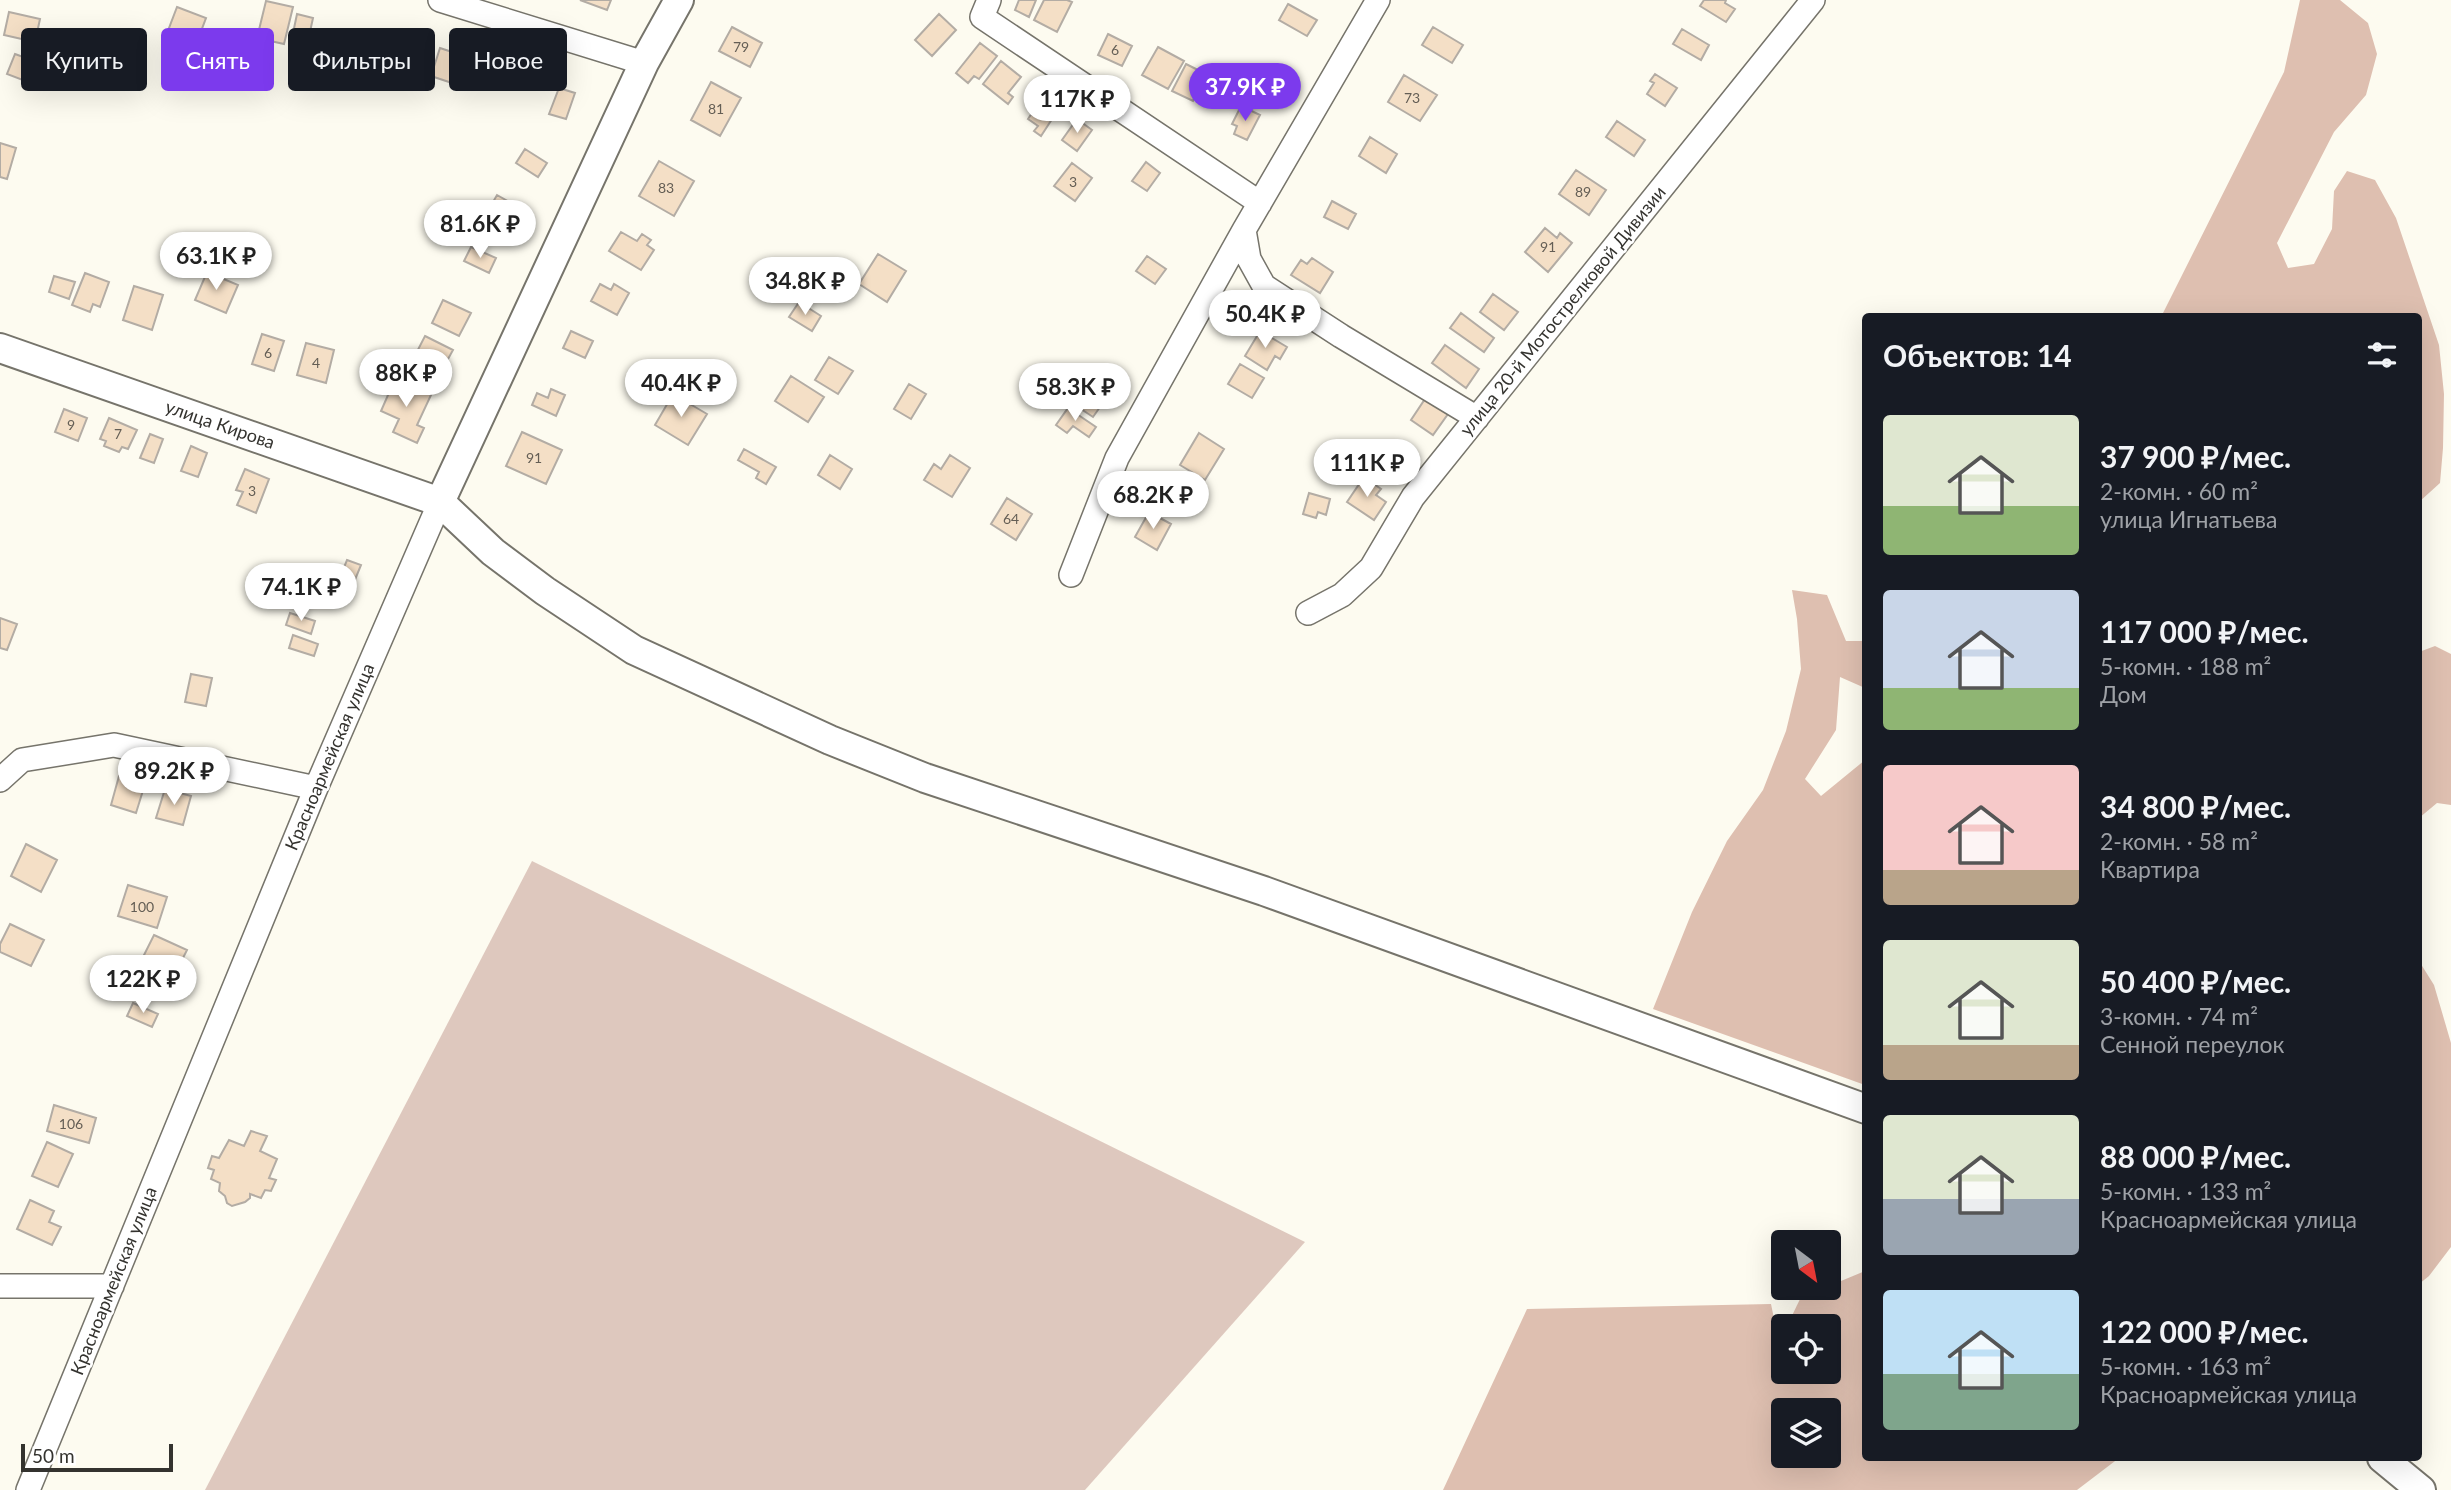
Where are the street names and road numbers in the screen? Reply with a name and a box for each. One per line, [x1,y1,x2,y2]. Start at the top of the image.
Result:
street label: улица 20-й Мотострелковой Дивизии [1455,181,1670,440]
street label: улица Кирова [163,395,278,453]
street label: Красноармейская улица [280,660,378,853]
street label: Красноармейская улица [65,1183,161,1378]

